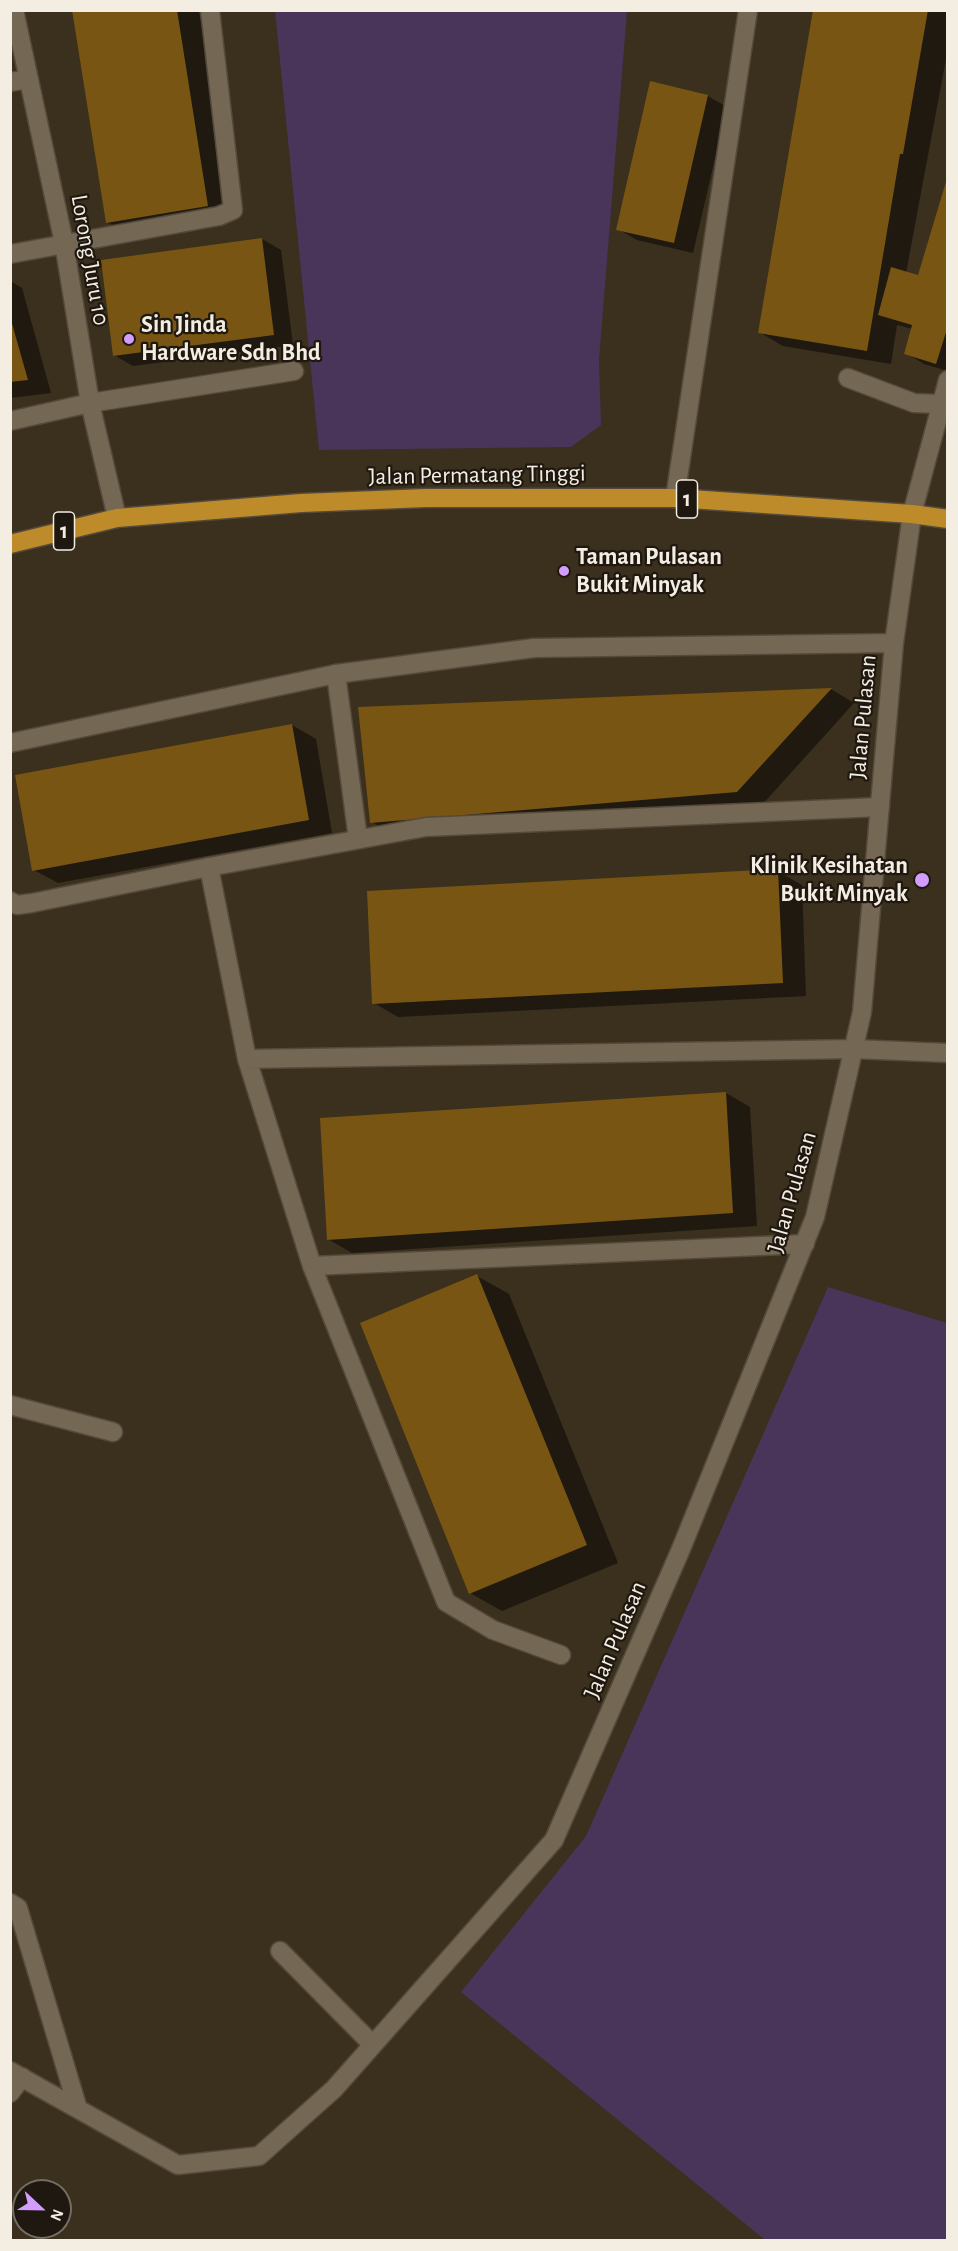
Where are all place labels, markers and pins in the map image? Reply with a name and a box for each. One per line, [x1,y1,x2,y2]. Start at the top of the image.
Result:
place label: Sin Jinda Hardware Sdn Bhd [141,311,321,367]
marker: Sin Jinda Hardware Sdn Bhd [122,332,136,346]
place label: Taman Pulasan Bukit Minyak [576,543,722,599]
marker: Taman Pulasan Bukit Minyak [557,564,571,578]
place label: Klinik Kesihatan Bukit Minyak [750,852,908,908]
marker: Klinik Kesihatan Bukit Minyak [913,871,931,889]

